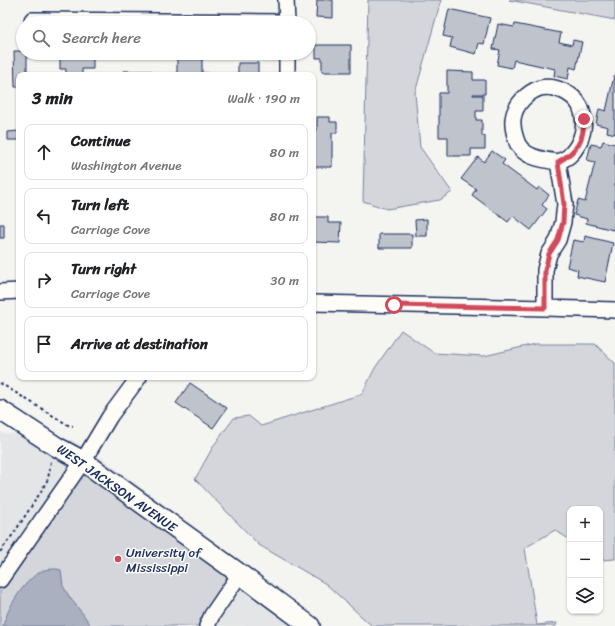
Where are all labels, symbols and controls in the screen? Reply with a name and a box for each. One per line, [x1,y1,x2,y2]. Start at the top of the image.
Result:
search box [16,16,316,60]
text: Search here [62,25,141,51]
icon: search [30,27,52,49]
text: 3 min [32,83,73,113]
text: Walk · 190 m [227,87,300,110]
route end [575,110,593,128]
text: Continue [71,128,131,154]
icon: ahead [33,141,55,163]
text: 80 m [270,141,299,164]
text: Washington Avenue [71,154,182,177]
text: Turn left [71,192,129,218]
icon: left [33,205,55,227]
text: 80 m [270,205,299,228]
text: Carriage Cove [71,218,150,241]
text: Turn right [71,256,136,282]
icon: right [33,269,55,291]
text: 30 m [270,269,299,292]
text: Carriage Cove [71,282,150,305]
route start [385,296,403,314]
text: Arrive at destination [71,331,208,357]
icon: arrive [33,333,55,355]
street label: WEST JACKSON AVENUE [52,438,183,539]
map controls [567,506,603,614]
button: + [567,506,603,542]
place label: University of Mississippi [126,541,203,579]
button: − [567,542,603,578]
marker: University of Mississippi [113,554,123,564]
button: layers [567,578,603,614]

